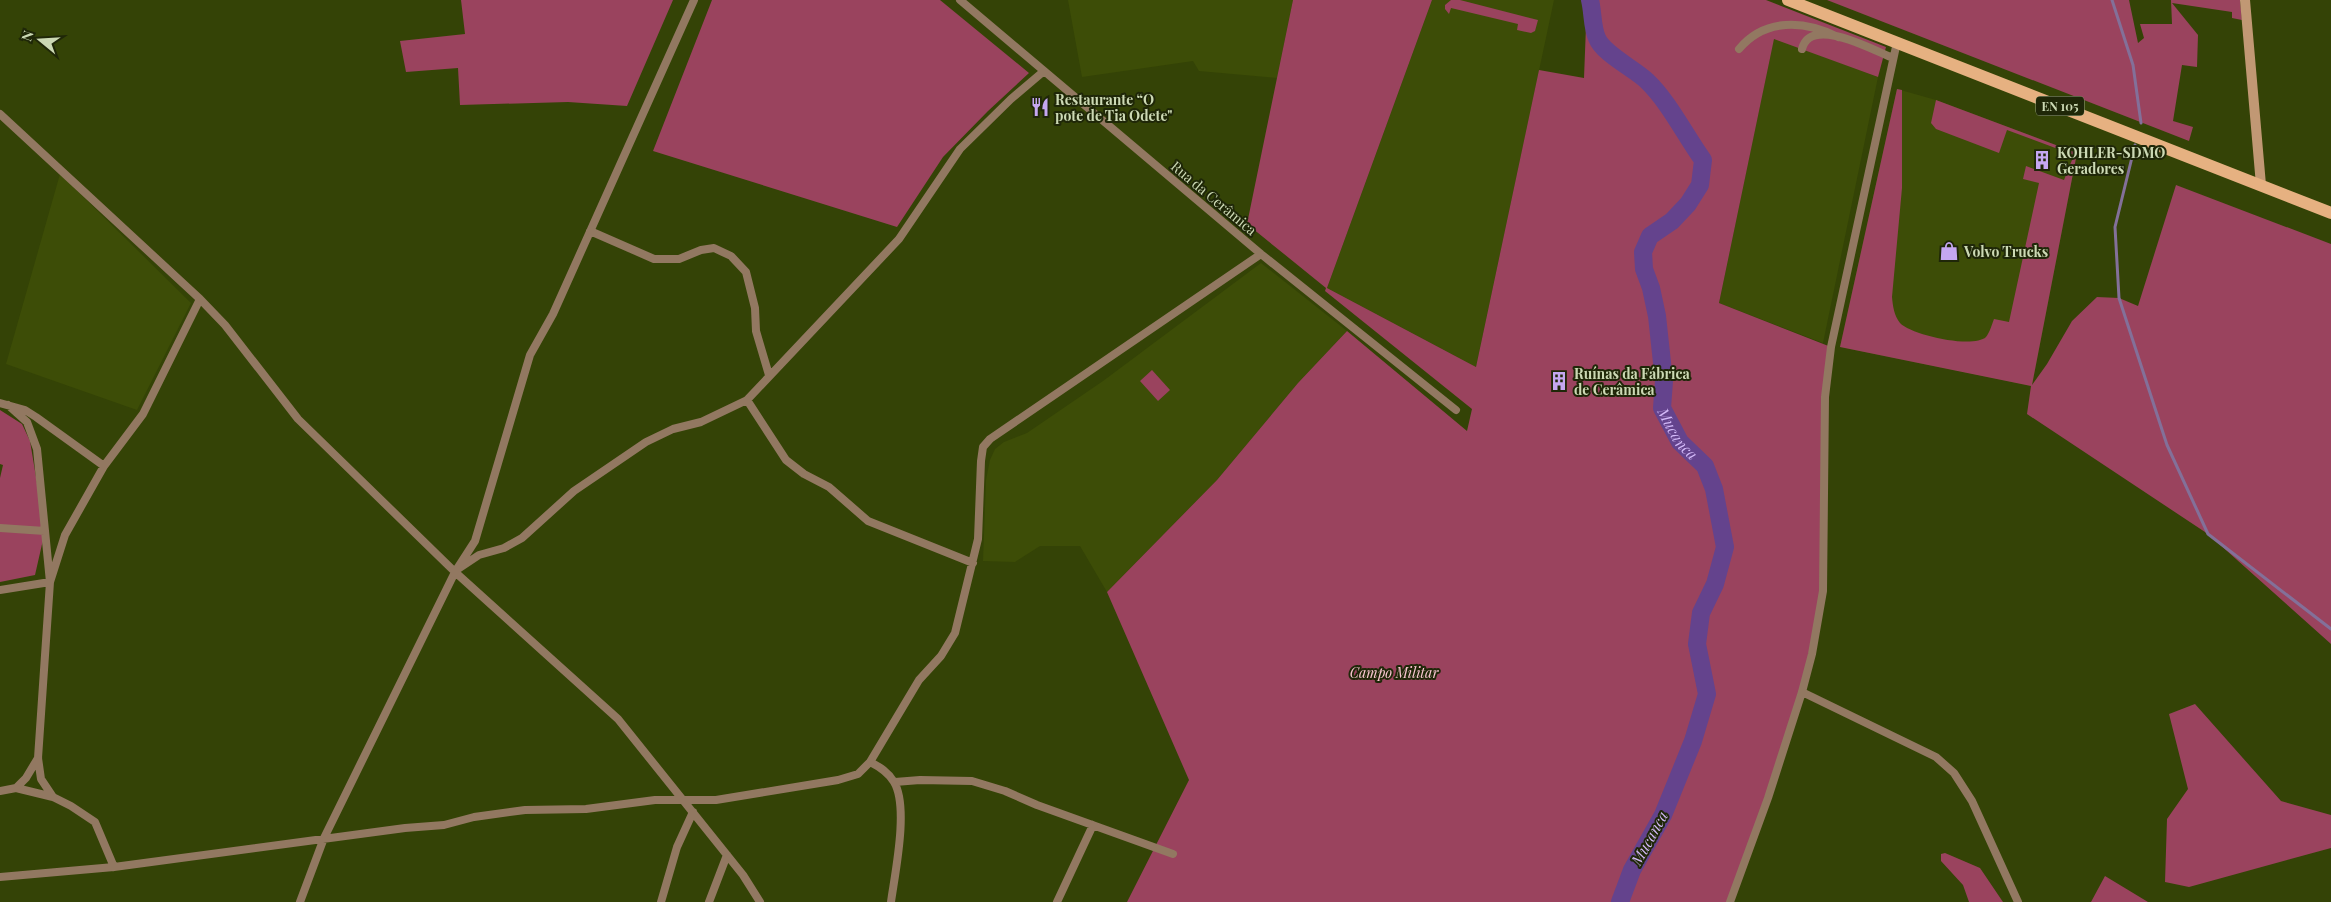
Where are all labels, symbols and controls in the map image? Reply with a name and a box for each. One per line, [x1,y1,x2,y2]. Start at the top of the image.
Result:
north arrow [15,15,65,65]
text: N [17,28,38,44]
place label: Restaurante “O pote de Tia Odete" [1055,90,1173,125]
restaurant icon: Restaurante “O pote de Tia Odete" [1029,96,1051,118]
road number: EN 105 [2036,96,2084,115]
place label: KOHLER-SDMO Geradores [2057,143,2165,178]
building icon: KOHLER-SDMO Geradores [2031,149,2053,171]
street label: Rua da Cerâmica [1167,157,1261,239]
shop icon: Volvo Trucks [1938,240,1960,262]
place label: Volvo Trucks [1963,242,2048,261]
place label: Ruínas da Fábrica de Cerâmica [1574,364,1690,399]
building icon: Ruínas da Fábrica de Cerâmica [1548,370,1570,392]
water label: Mucanca [1653,403,1702,464]
park label: Campo Militar [1350,663,1439,682]
water label: Mucanca [1626,807,1672,869]

